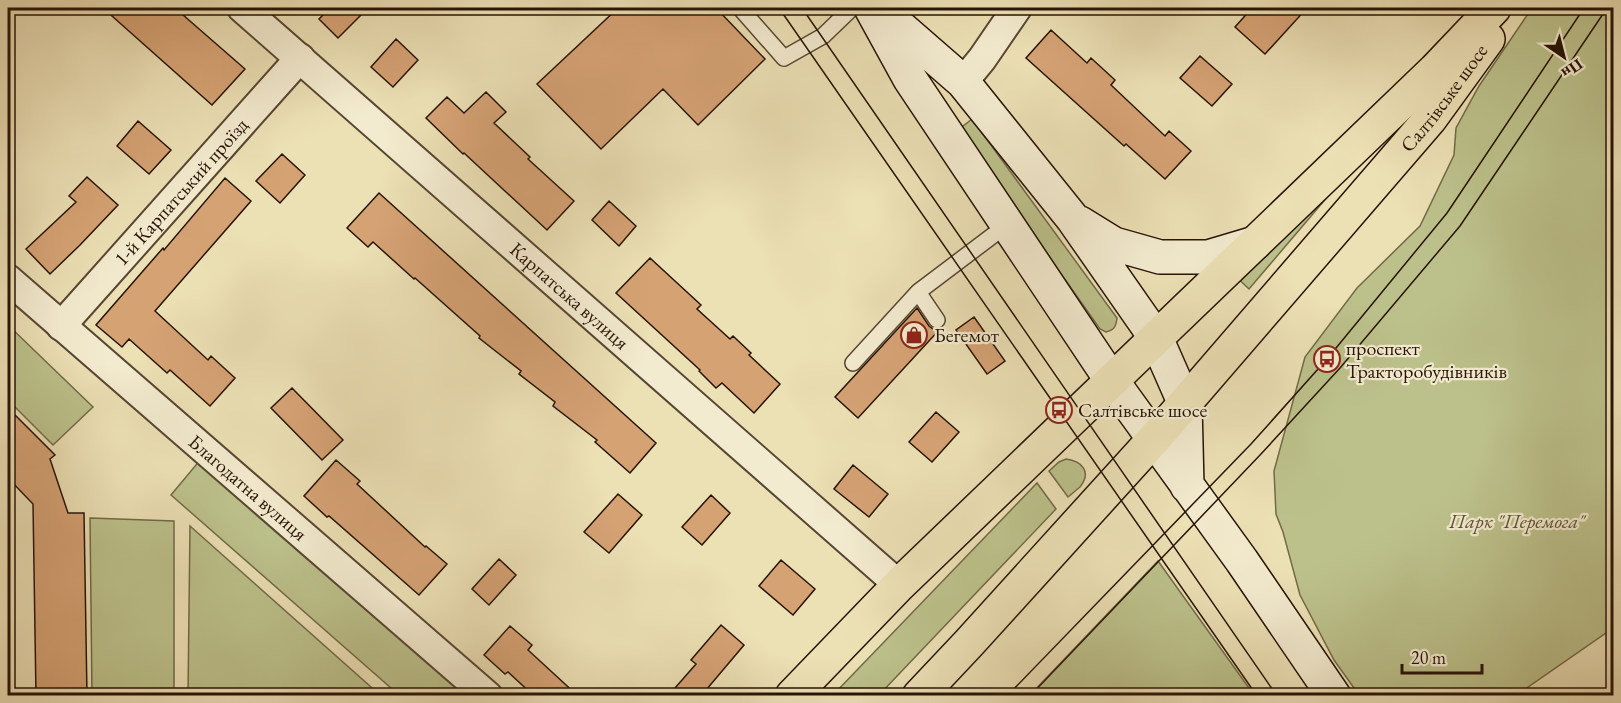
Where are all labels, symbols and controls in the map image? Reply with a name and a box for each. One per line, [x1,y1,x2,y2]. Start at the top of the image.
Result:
north arrow [1534,27,1594,87]
street label: Салтівське шосе [1394,38,1493,157]
text: Пн [1557,54,1587,84]
street label: 1-й Карпатський проїзд [108,112,254,271]
street label: Карпатська вулиця [504,236,635,355]
shop icon: Бегемот [899,320,929,350]
place label: Бегемот [934,322,999,348]
place label: проспект Тракторобудівників [1346,335,1507,384]
bus stop icon: проспект Тракторобудівників [1312,344,1342,374]
bus stop icon: Салтівське шосе [1044,395,1074,425]
place label: Салтівське шосе [1078,397,1207,423]
street label: Благодатна вулиця [183,429,313,546]
park label: Парк "Перемога" [1448,508,1587,534]
scale bar [1402,637,1482,675]
text: 20 m [1411,646,1446,669]

